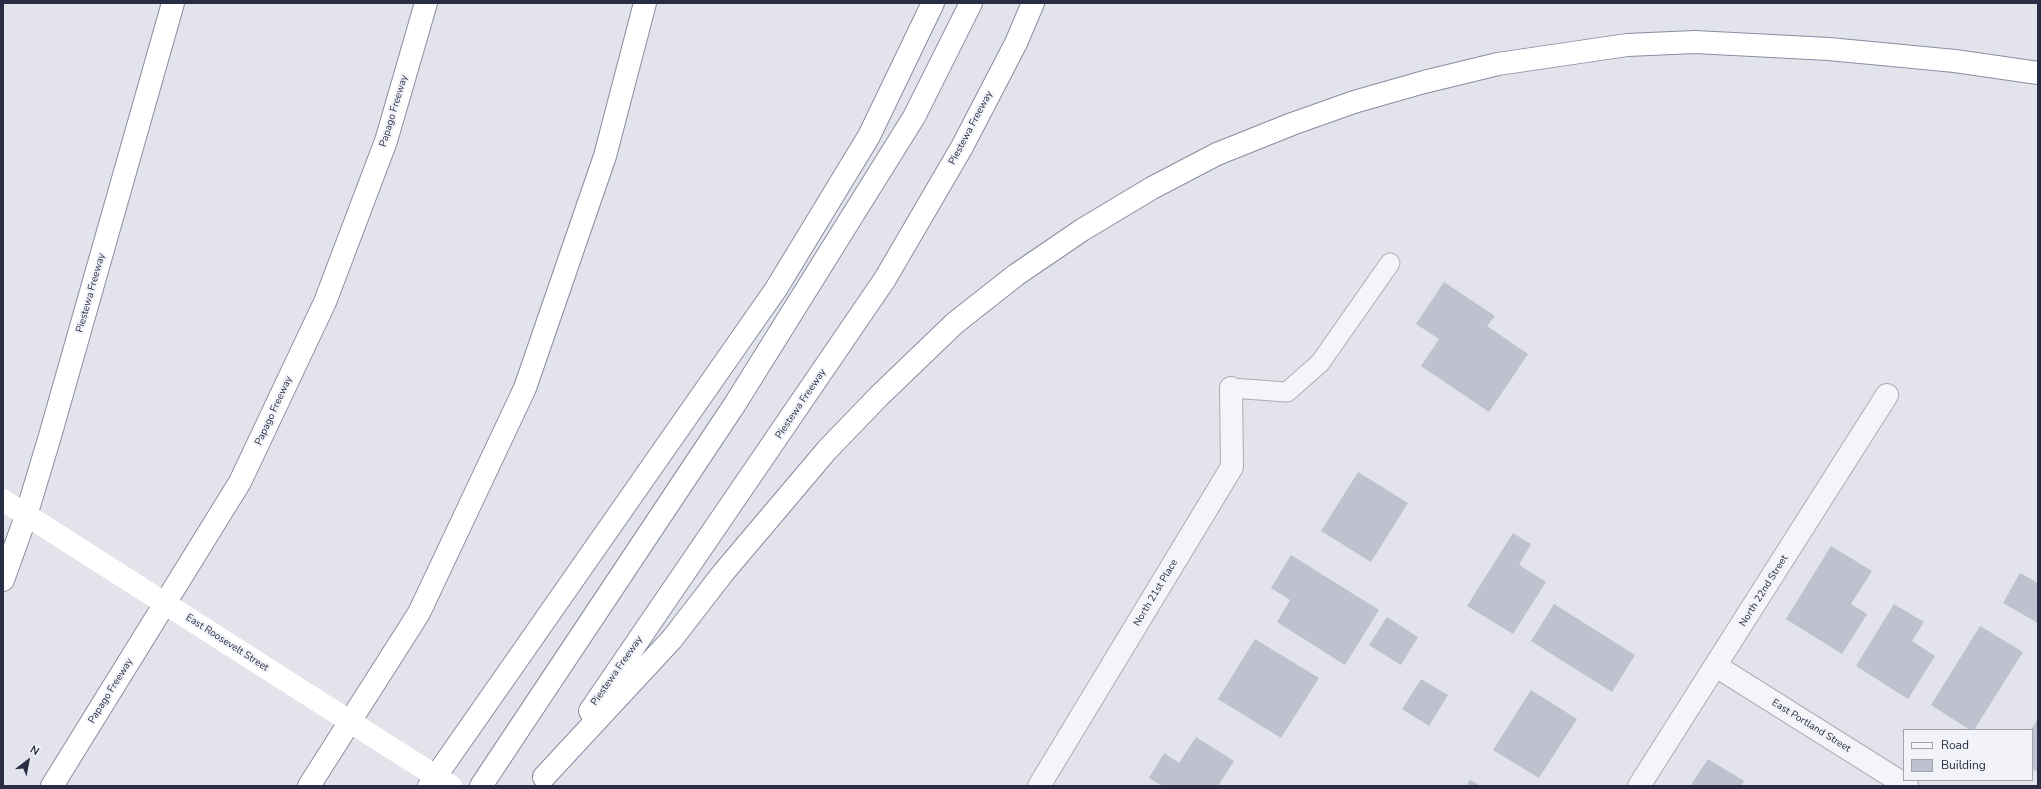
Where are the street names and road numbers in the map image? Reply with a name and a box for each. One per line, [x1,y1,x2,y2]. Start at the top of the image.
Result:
street label: Papago Freeway [377,74,411,148]
street label: Piestewa Freeway [947,89,995,167]
street label: Piestewa Freeway [74,252,108,334]
street label: Piestewa Freeway [773,367,829,441]
street label: Papago Freeway [253,375,295,447]
street label: North 22nd Street [1737,553,1791,629]
street label: North 21st Place [1131,557,1181,629]
street label: East Roosevelt Street [183,612,271,674]
street label: Piestewa Freeway [589,634,645,708]
street label: Papago Freeway [86,656,136,726]
street label: East Portland Street [1769,697,1853,755]

